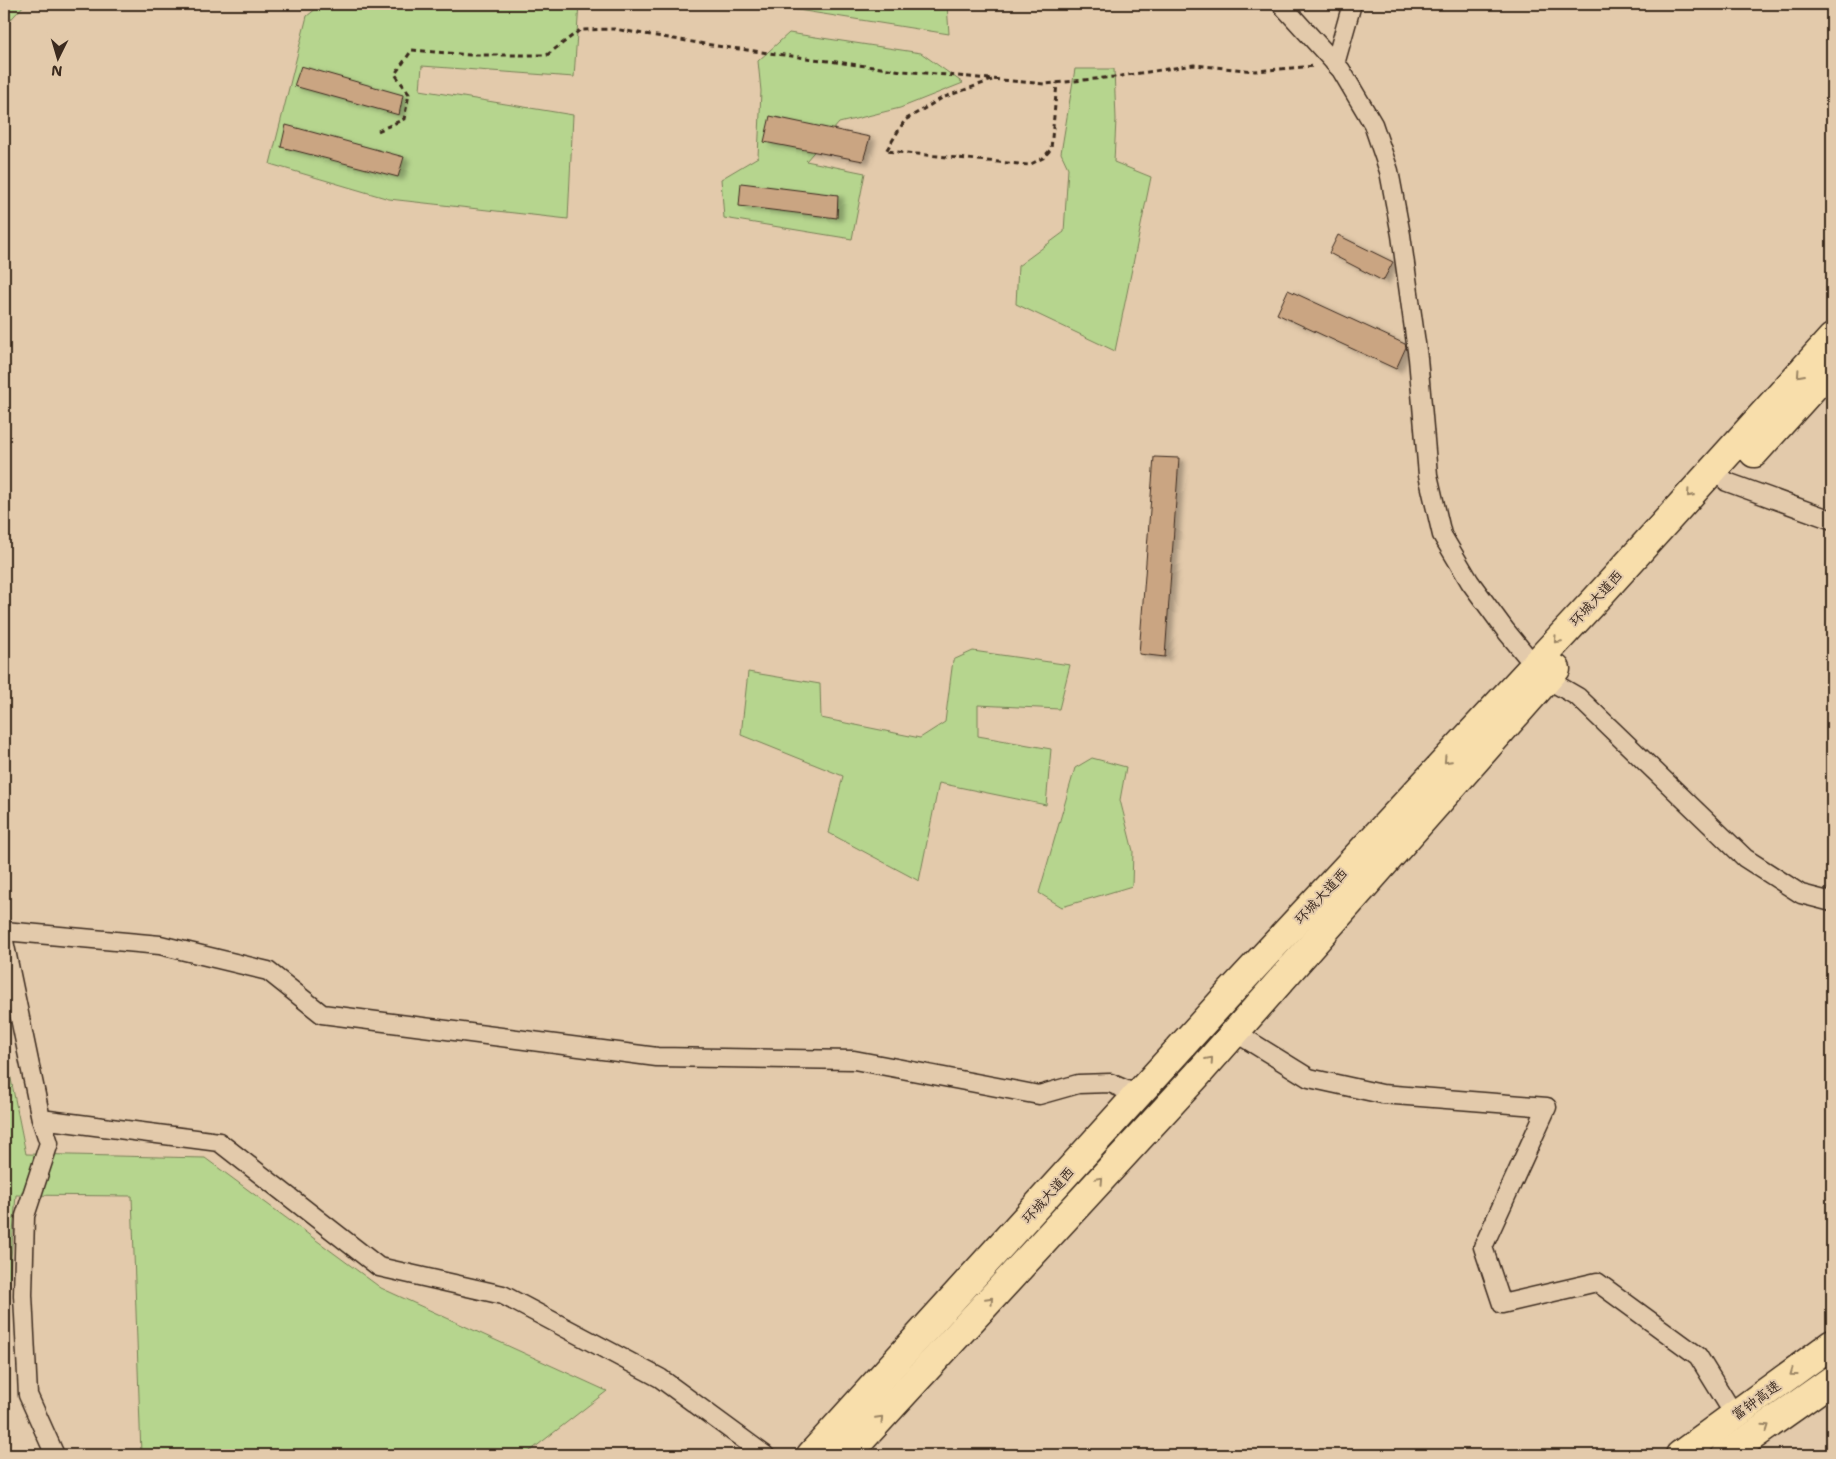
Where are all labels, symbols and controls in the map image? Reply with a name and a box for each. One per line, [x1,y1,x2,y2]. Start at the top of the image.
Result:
north arrow [32,32,82,82]
text: N [51,62,63,80]
one-way arrow [1796,369,1805,378]
one-way arrow [1687,489,1696,498]
street label: 环城大道西 [1566,566,1626,630]
one-way arrow [1554,635,1563,644]
one-way arrow [1444,754,1453,763]
street label: 环城大道西 [1291,864,1351,928]
one-way arrow [1204,1057,1213,1066]
street label: 环城大道西 [1018,1163,1078,1227]
one-way arrow [1094,1177,1103,1186]
one-way arrow [984,1296,993,1305]
one-way arrow [1789,1367,1799,1376]
street label: 富钟高速 [1728,1376,1784,1424]
one-way arrow [874,1416,883,1425]
one-way arrow [1760,1424,1770,1433]

